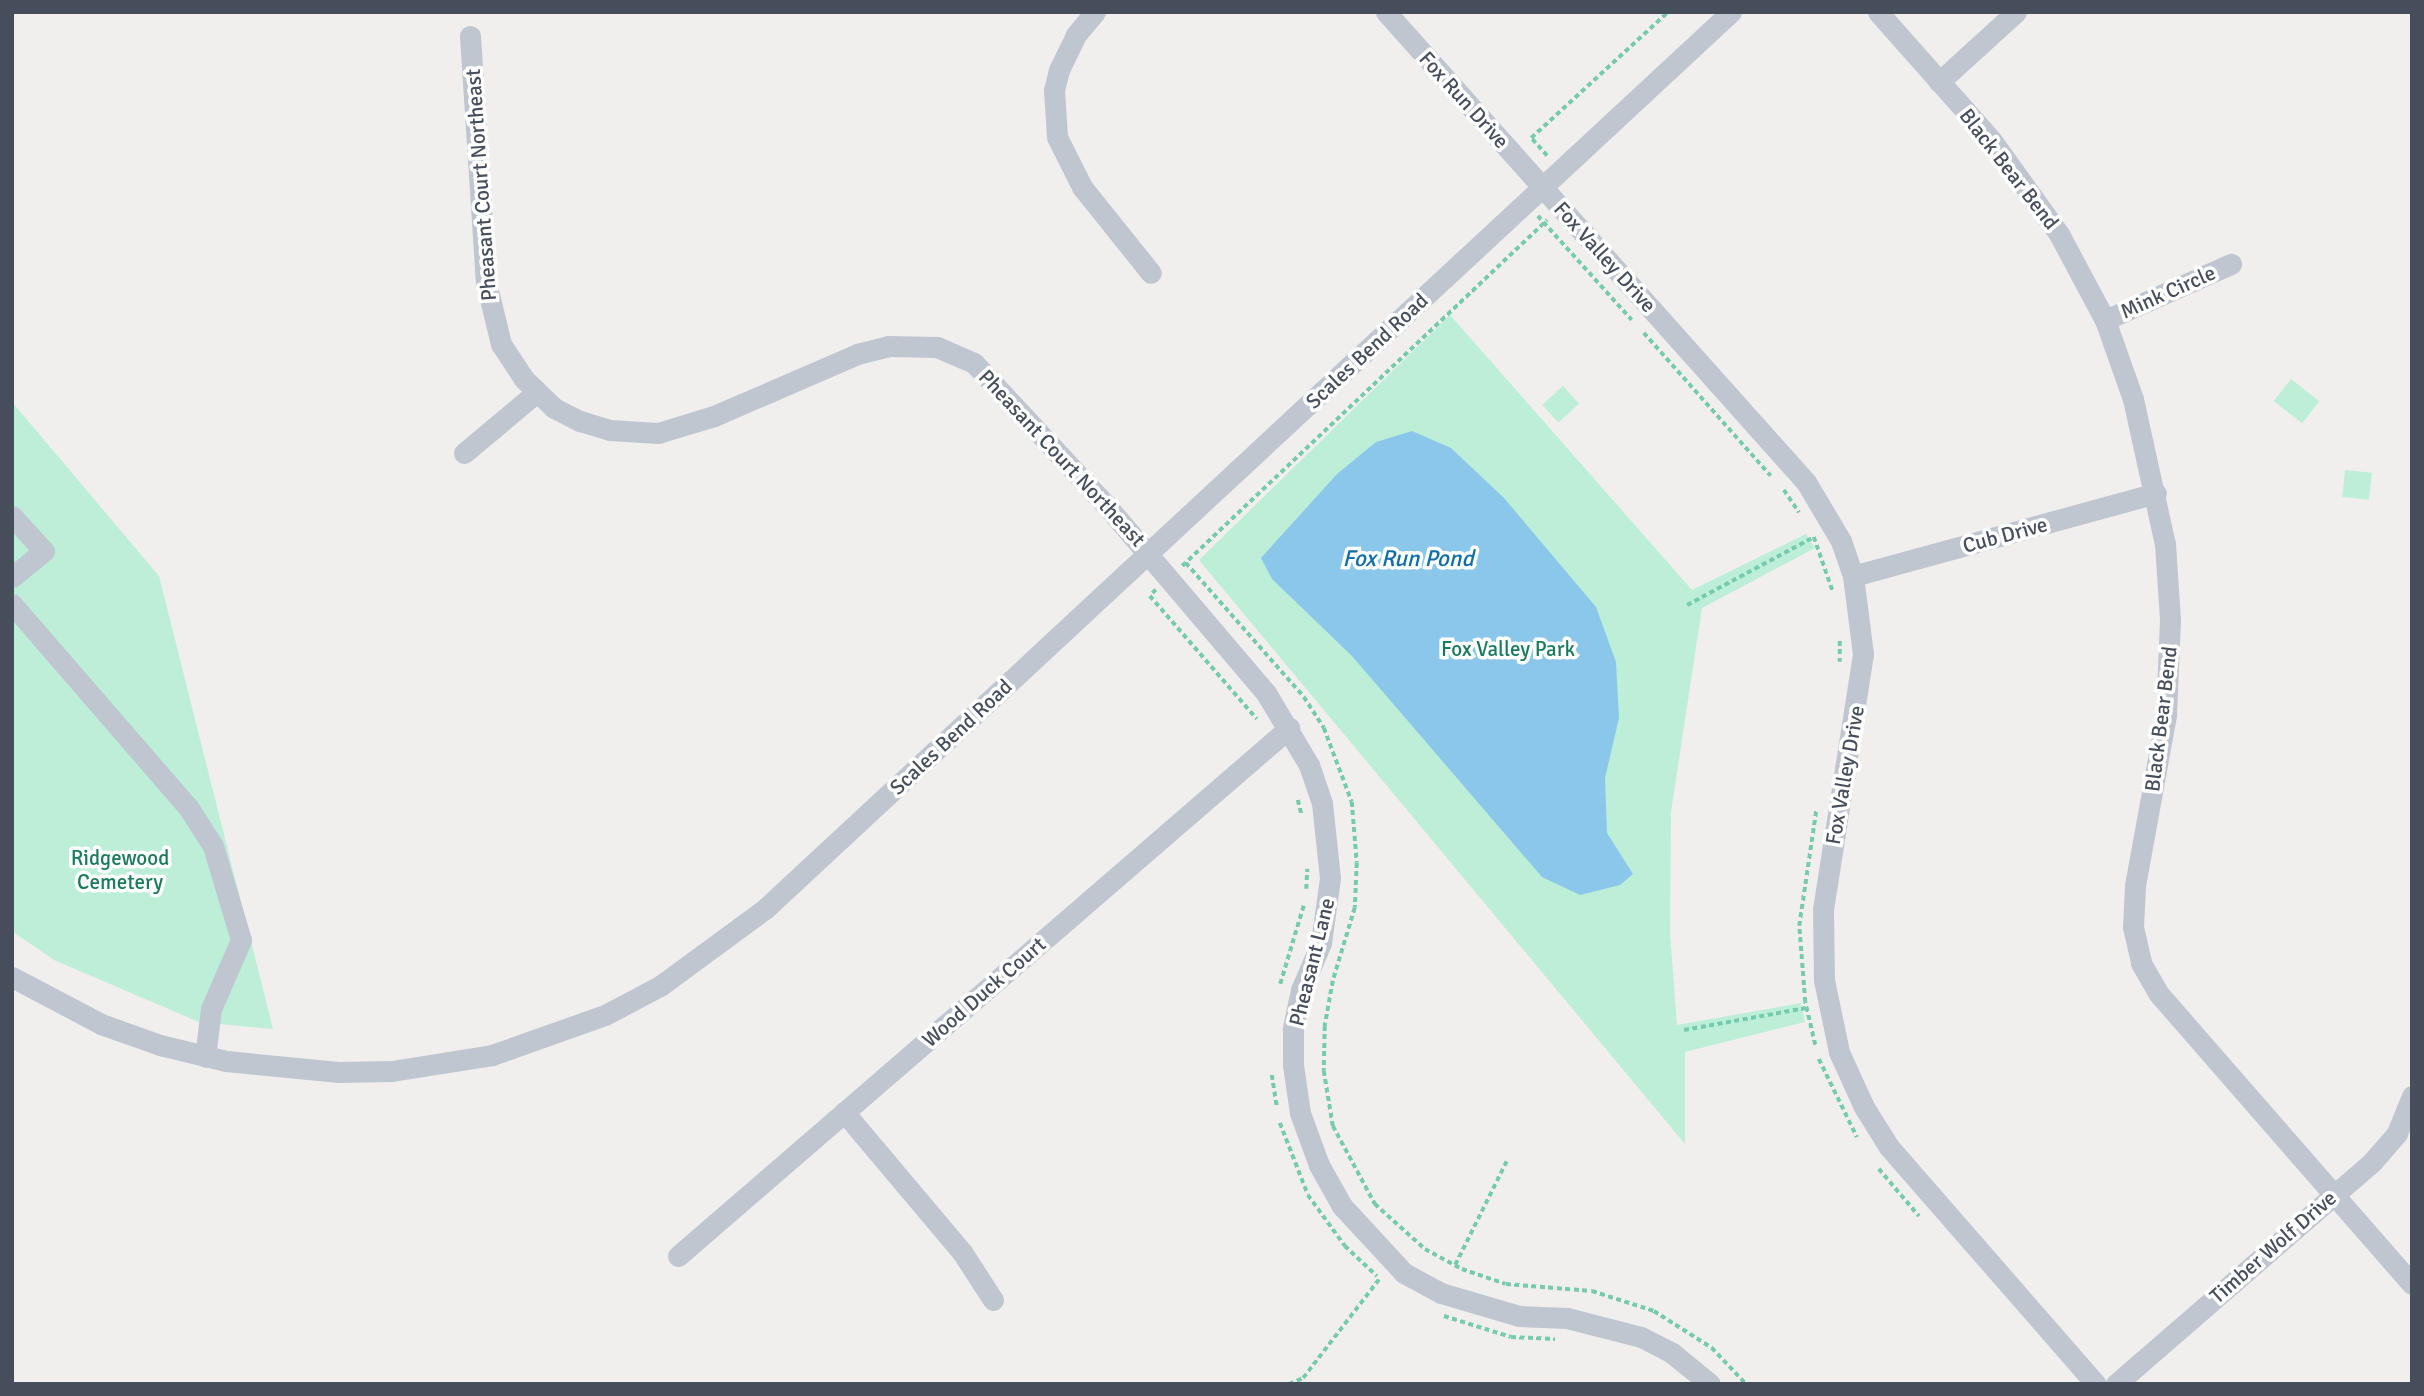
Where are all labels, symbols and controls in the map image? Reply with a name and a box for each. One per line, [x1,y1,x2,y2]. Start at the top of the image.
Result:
street label: Fox Run Drive [1414,46,1514,154]
street label: Pheasant Court Northeast [460,68,502,302]
street label: Black Bear Bend [1954,104,2064,234]
street label: Fox Valley Drive [1549,196,1661,318]
street label: Mink Circle [2117,260,2219,324]
street label: Scales Bend Road [1301,288,1433,414]
street label: Pheasant Court Northeast [973,364,1151,552]
street label: Cub Drive [1960,512,2050,558]
water label: Fox Run Pond [1342,545,1474,573]
park label: Fox Valley Park [1441,636,1575,662]
street label: Black Bear Bend [2140,645,2182,793]
street label: Scales Bend Road [885,674,1017,800]
street label: Fox Valley Drive [1820,704,1870,846]
park label: Ridgewood Cemetery [71,845,169,895]
street label: Pheasant Lane [1284,895,1340,1029]
street label: Wood Duck Court [917,932,1051,1052]
street label: Timber Wolf Drive [2205,1185,2341,1309]

